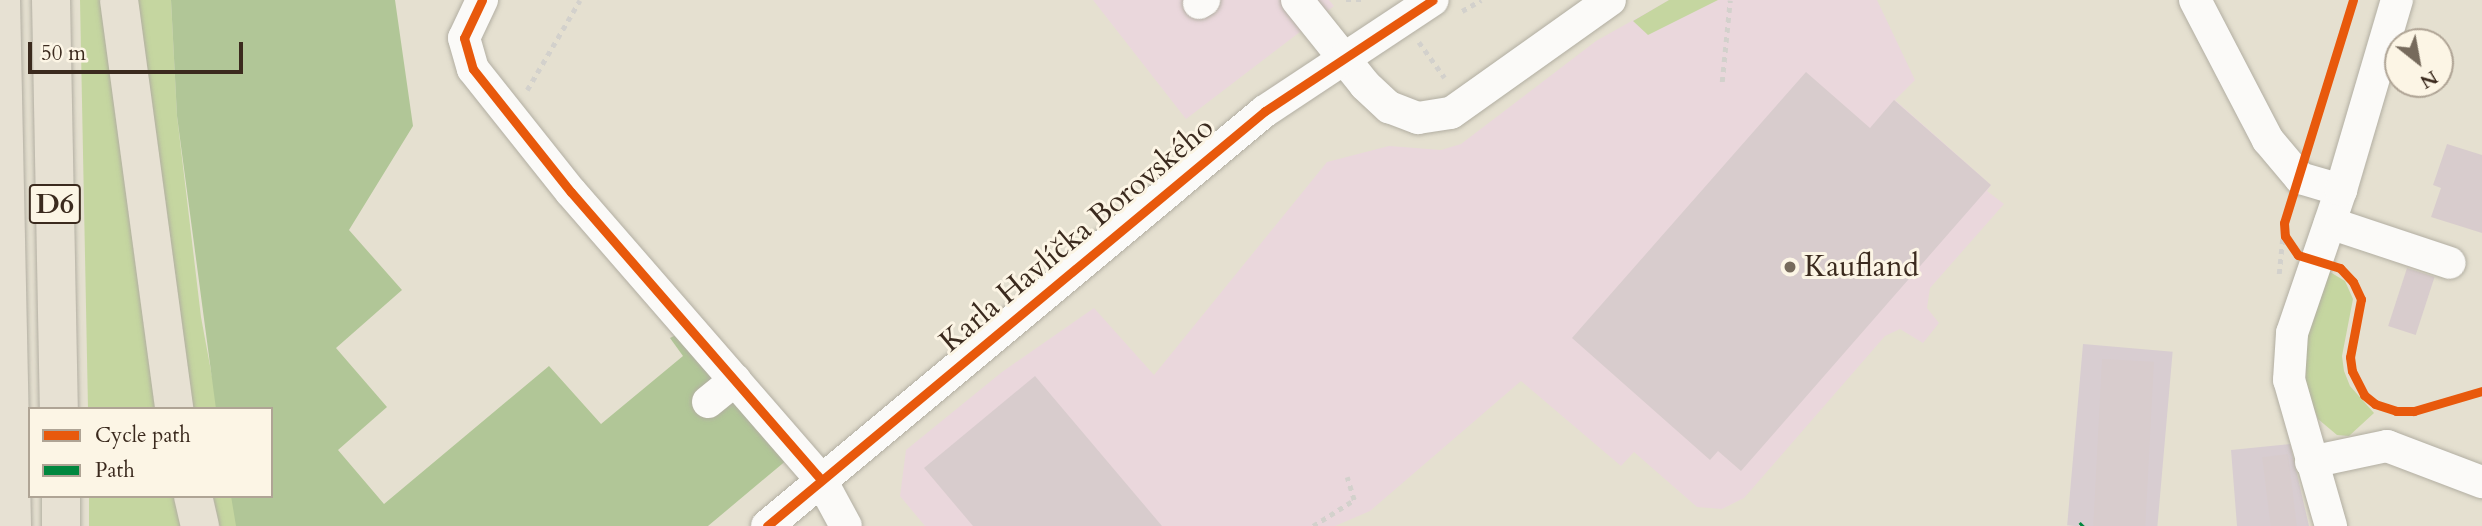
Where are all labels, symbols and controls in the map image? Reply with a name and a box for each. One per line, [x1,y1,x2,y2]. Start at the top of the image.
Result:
scale bar [32,28,247,72]
north arrow [2384,28,2454,98]
text: 50 m [41,39,86,68]
text: N [2415,64,2443,95]
street label: Karla Havlíčka Borovského [933,110,1221,360]
road number: D6 [29,180,81,228]
place label: Kaufland [1804,249,1919,285]
marker: Kaufland [1782,259,1798,275]
legend [28,407,273,498]
text: Cycle path [95,421,191,450]
text: Path [95,456,135,485]

